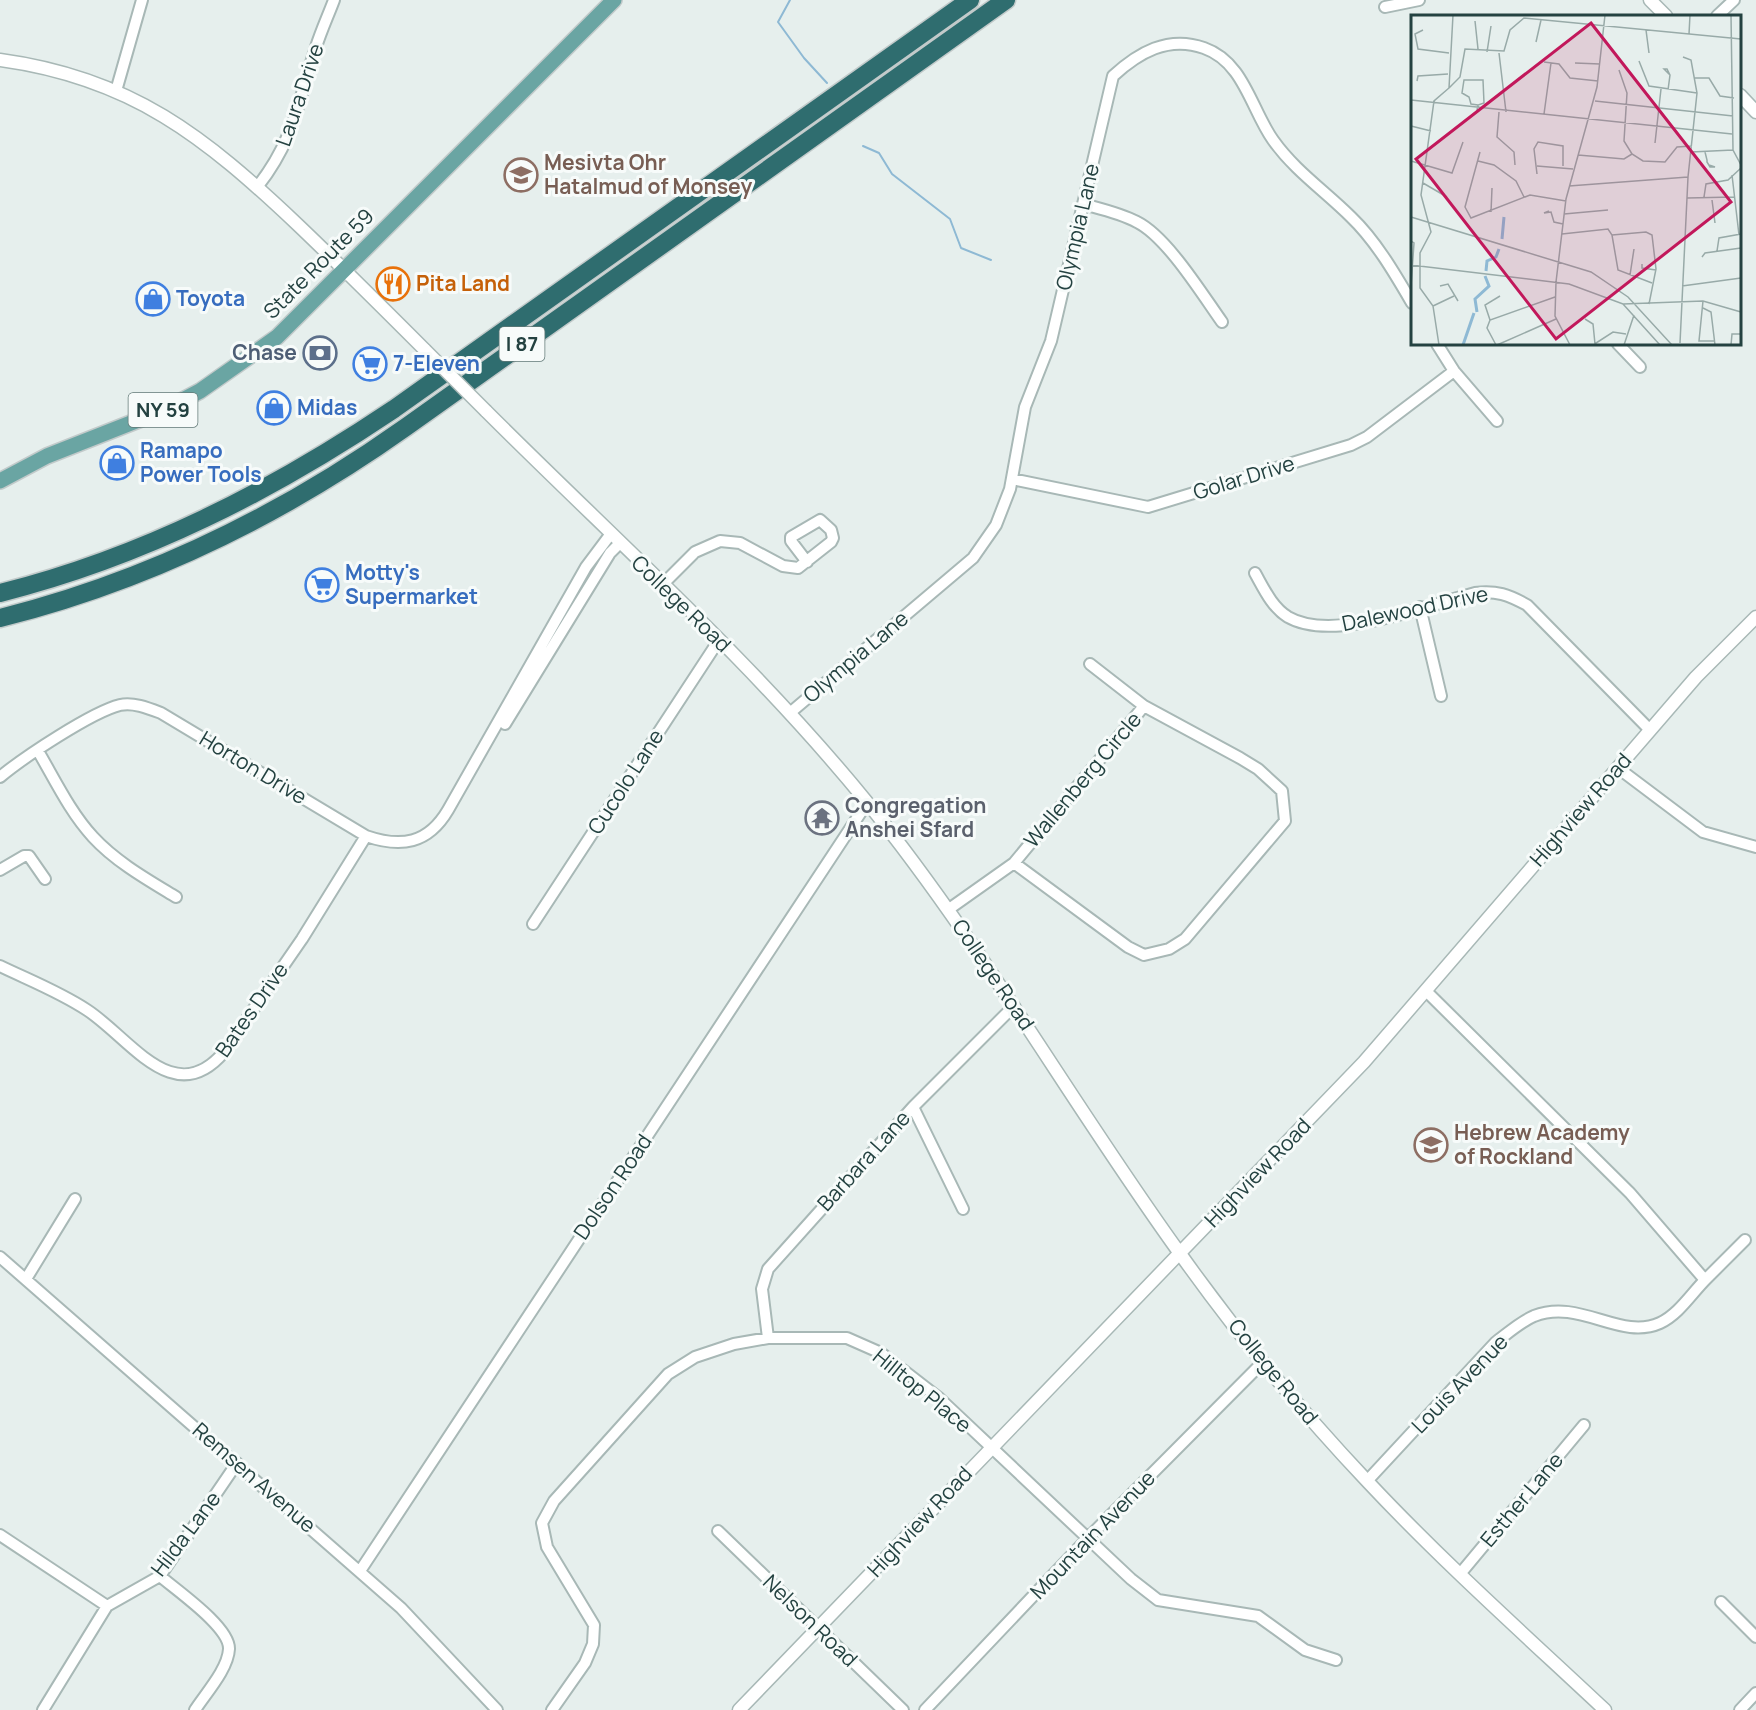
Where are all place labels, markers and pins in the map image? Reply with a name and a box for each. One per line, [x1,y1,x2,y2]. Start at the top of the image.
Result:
place label: Mesivta Ohr Hatalmud of Monsey [544,148,752,200]
school or university icon: Mesivta Ohr Hatalmud of Monsey [503,157,539,193]
restaurant icon: Pita Land [375,266,411,302]
place label: Pita Land [416,269,510,297]
shop icon: Toyota [135,281,171,317]
place label: Toyota [176,284,245,312]
bank icon: Chase [302,335,338,371]
place label: Chase [232,338,297,366]
supermarket icon: 7-Eleven [352,346,388,382]
place label: 7-Eleven [393,349,480,377]
shop icon: Midas [256,390,292,426]
place label: Midas [297,393,357,421]
place label: Ramapo Power Tools [140,436,262,488]
shop icon: Ramapo Power Tools [99,445,135,481]
place label: Motty's Supermarket [345,558,478,610]
supermarket icon: Motty's Supermarket [304,567,340,603]
place label: Congregation Anshei Sfard [845,791,987,843]
temple icon: Congregation Anshei Sfard [804,800,840,836]
place label: Hebrew Academy of Rockland [1454,1118,1630,1170]
school or university icon: Hebrew Academy of Rockland [1413,1127,1449,1163]

